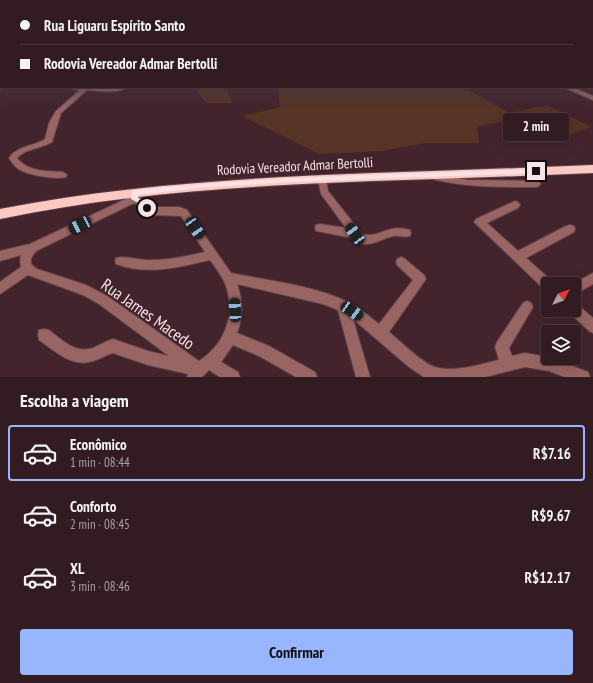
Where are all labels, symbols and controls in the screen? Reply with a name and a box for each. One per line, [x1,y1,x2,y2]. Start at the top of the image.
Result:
text: Rua Liguaru Espírito Santo [44,16,185,35]
text: Rodovia Vereador Admar Bertolli [44,54,217,73]
callout: 2 min [503,113,569,141]
text: 2 min [523,118,549,135]
street label: Rodovia Vereador Admar Bertolli [216,153,374,179]
route end [527,162,545,180]
route start [138,199,156,217]
car [67,214,93,236]
car [183,215,207,241]
car [343,221,367,247]
street label: Rua James Macedo [97,274,199,354]
north arrow [541,277,581,317]
map controls [541,277,581,365]
car [228,298,242,322]
car [339,299,365,323]
button: layers [541,325,581,365]
text: Escolha a viagem [20,389,129,412]
icon: car [22,435,58,471]
text: Econômico [70,435,127,454]
text: R$7.16 [533,444,571,463]
text: 1 min · 08:44 [70,454,130,471]
icon: car [22,497,58,533]
text: Conforto [70,497,116,516]
text: R$9.67 [532,506,571,525]
text: 2 min · 08:45 [70,516,130,533]
icon: car [22,559,58,595]
text: XL [70,559,84,578]
text: R$12.17 [524,568,571,587]
text: 3 min · 08:46 [70,578,130,595]
button: Confirmar [20,629,573,675]

